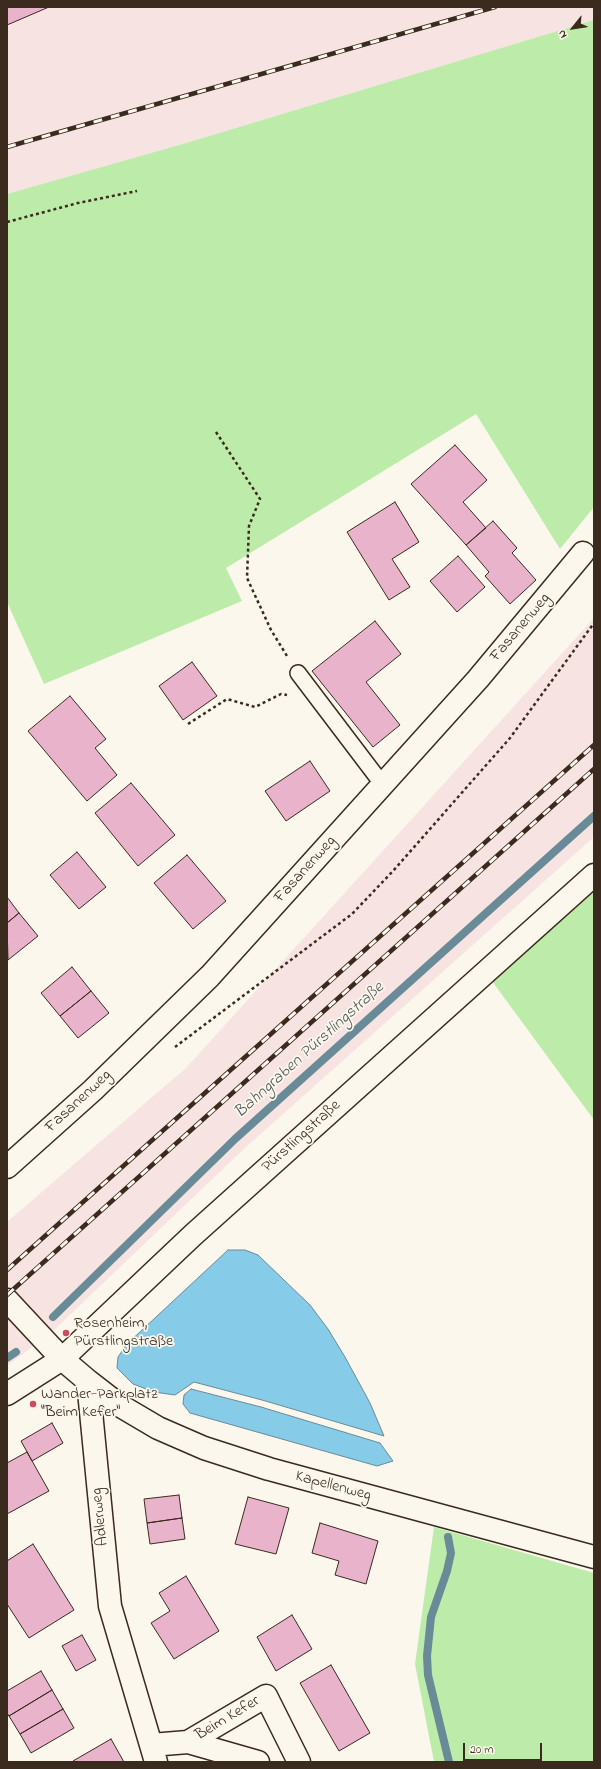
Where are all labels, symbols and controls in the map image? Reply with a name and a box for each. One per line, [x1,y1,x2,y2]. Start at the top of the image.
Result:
north arrow [553,8,593,48]
text: N [554,27,571,41]
street label: Fasanenweg [487,590,555,666]
street label: Fasanenweg [271,833,341,907]
water label: Bahngraben Pürstlingstraße [231,979,389,1123]
street label: Fasanenweg [42,1066,116,1138]
street label: Pürstlingstraße [259,1097,345,1177]
place label: Rosenheim, Pürstlingstraße [74,1314,173,1352]
marker: Rosenheim, Pürstlingstraße [61,1328,71,1338]
place label: Wander-Parkplatz "Beim Kefer" [41,1385,158,1423]
marker: Wander-Parkplatz "Beim Kefer" [28,1399,38,1409]
street label: Kapellenweg [293,1468,373,1506]
street label: Adlerweg [88,1487,114,1547]
street label: Beim Kefer [192,1692,264,1746]
scale bar [465,1735,544,1761]
text: 20 m [470,1741,493,1759]

